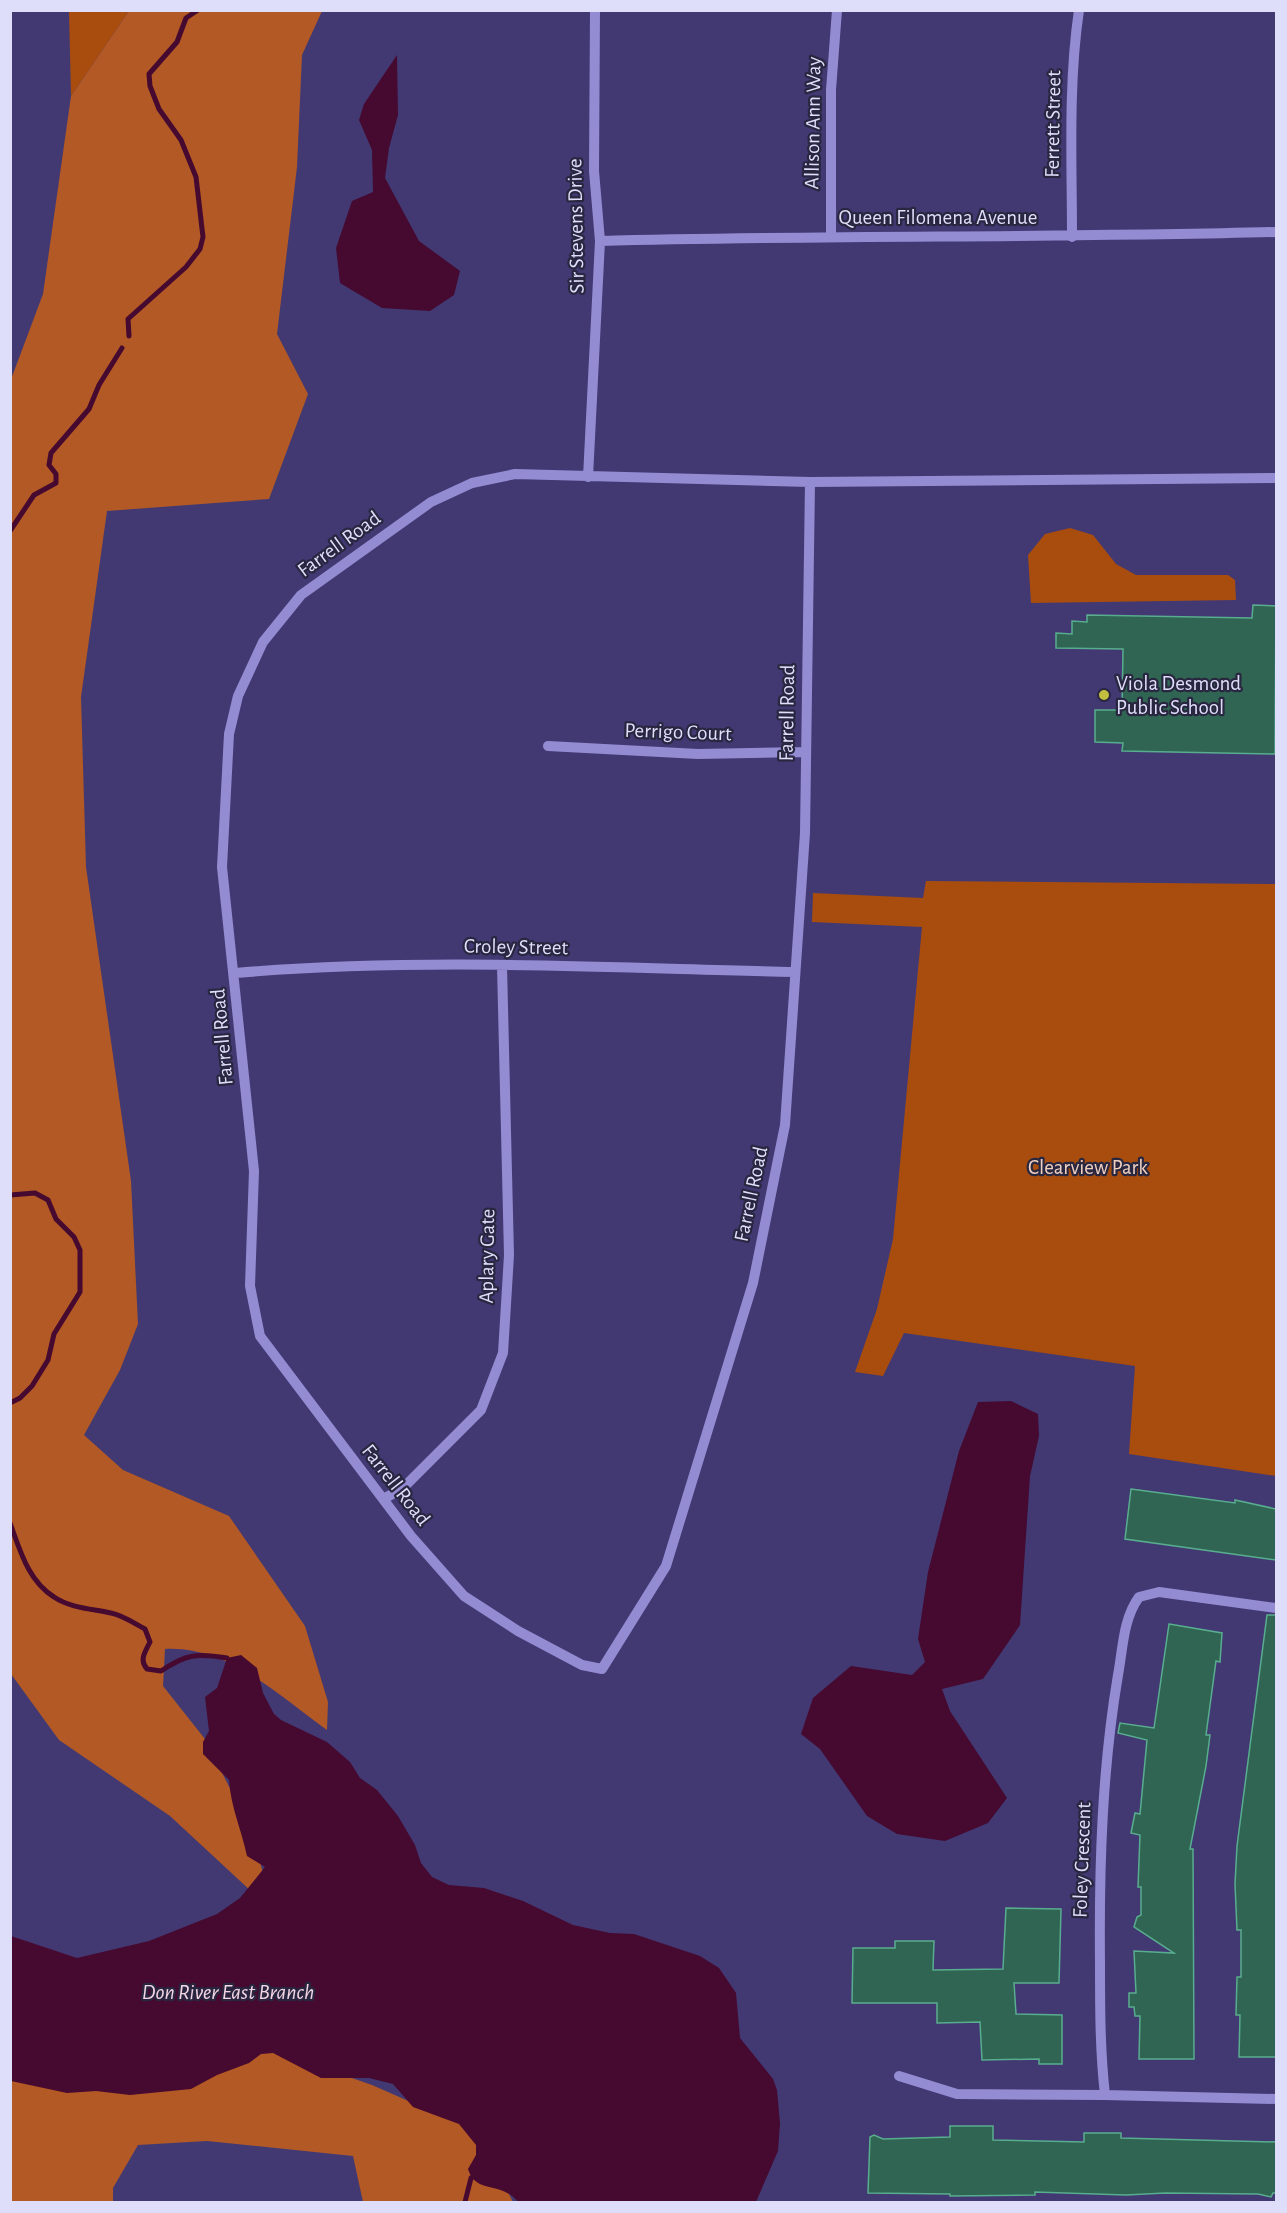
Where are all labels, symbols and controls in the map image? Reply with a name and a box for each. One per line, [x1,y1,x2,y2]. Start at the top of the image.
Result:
street label: Allison Ann Way [801,56,825,189]
street label: Ferrett Street [1042,70,1064,178]
street label: Sir Stevens Drive [564,158,588,294]
street label: Queen Filomena Avenue [839,207,1037,228]
street label: Farrell Road [294,507,384,581]
street label: Farrell Road [776,664,798,762]
place label: Viola Desmond Public School [1116,673,1241,718]
marker: Viola Desmond Public School [1097,688,1111,702]
street label: Perrigo Court [624,720,732,744]
street label: Croley Street [464,936,569,958]
street label: Farrell Road [207,988,237,1086]
street label: Farrell Road [731,1144,771,1244]
park label: Clearview Park [1028,1157,1148,1178]
street label: Aplary Gate [476,1208,498,1304]
street label: Farrell Road [358,1440,434,1530]
street label: Foley Crescent [1069,1801,1095,1918]
water label: Don River East Branch [142,1981,314,2003]

